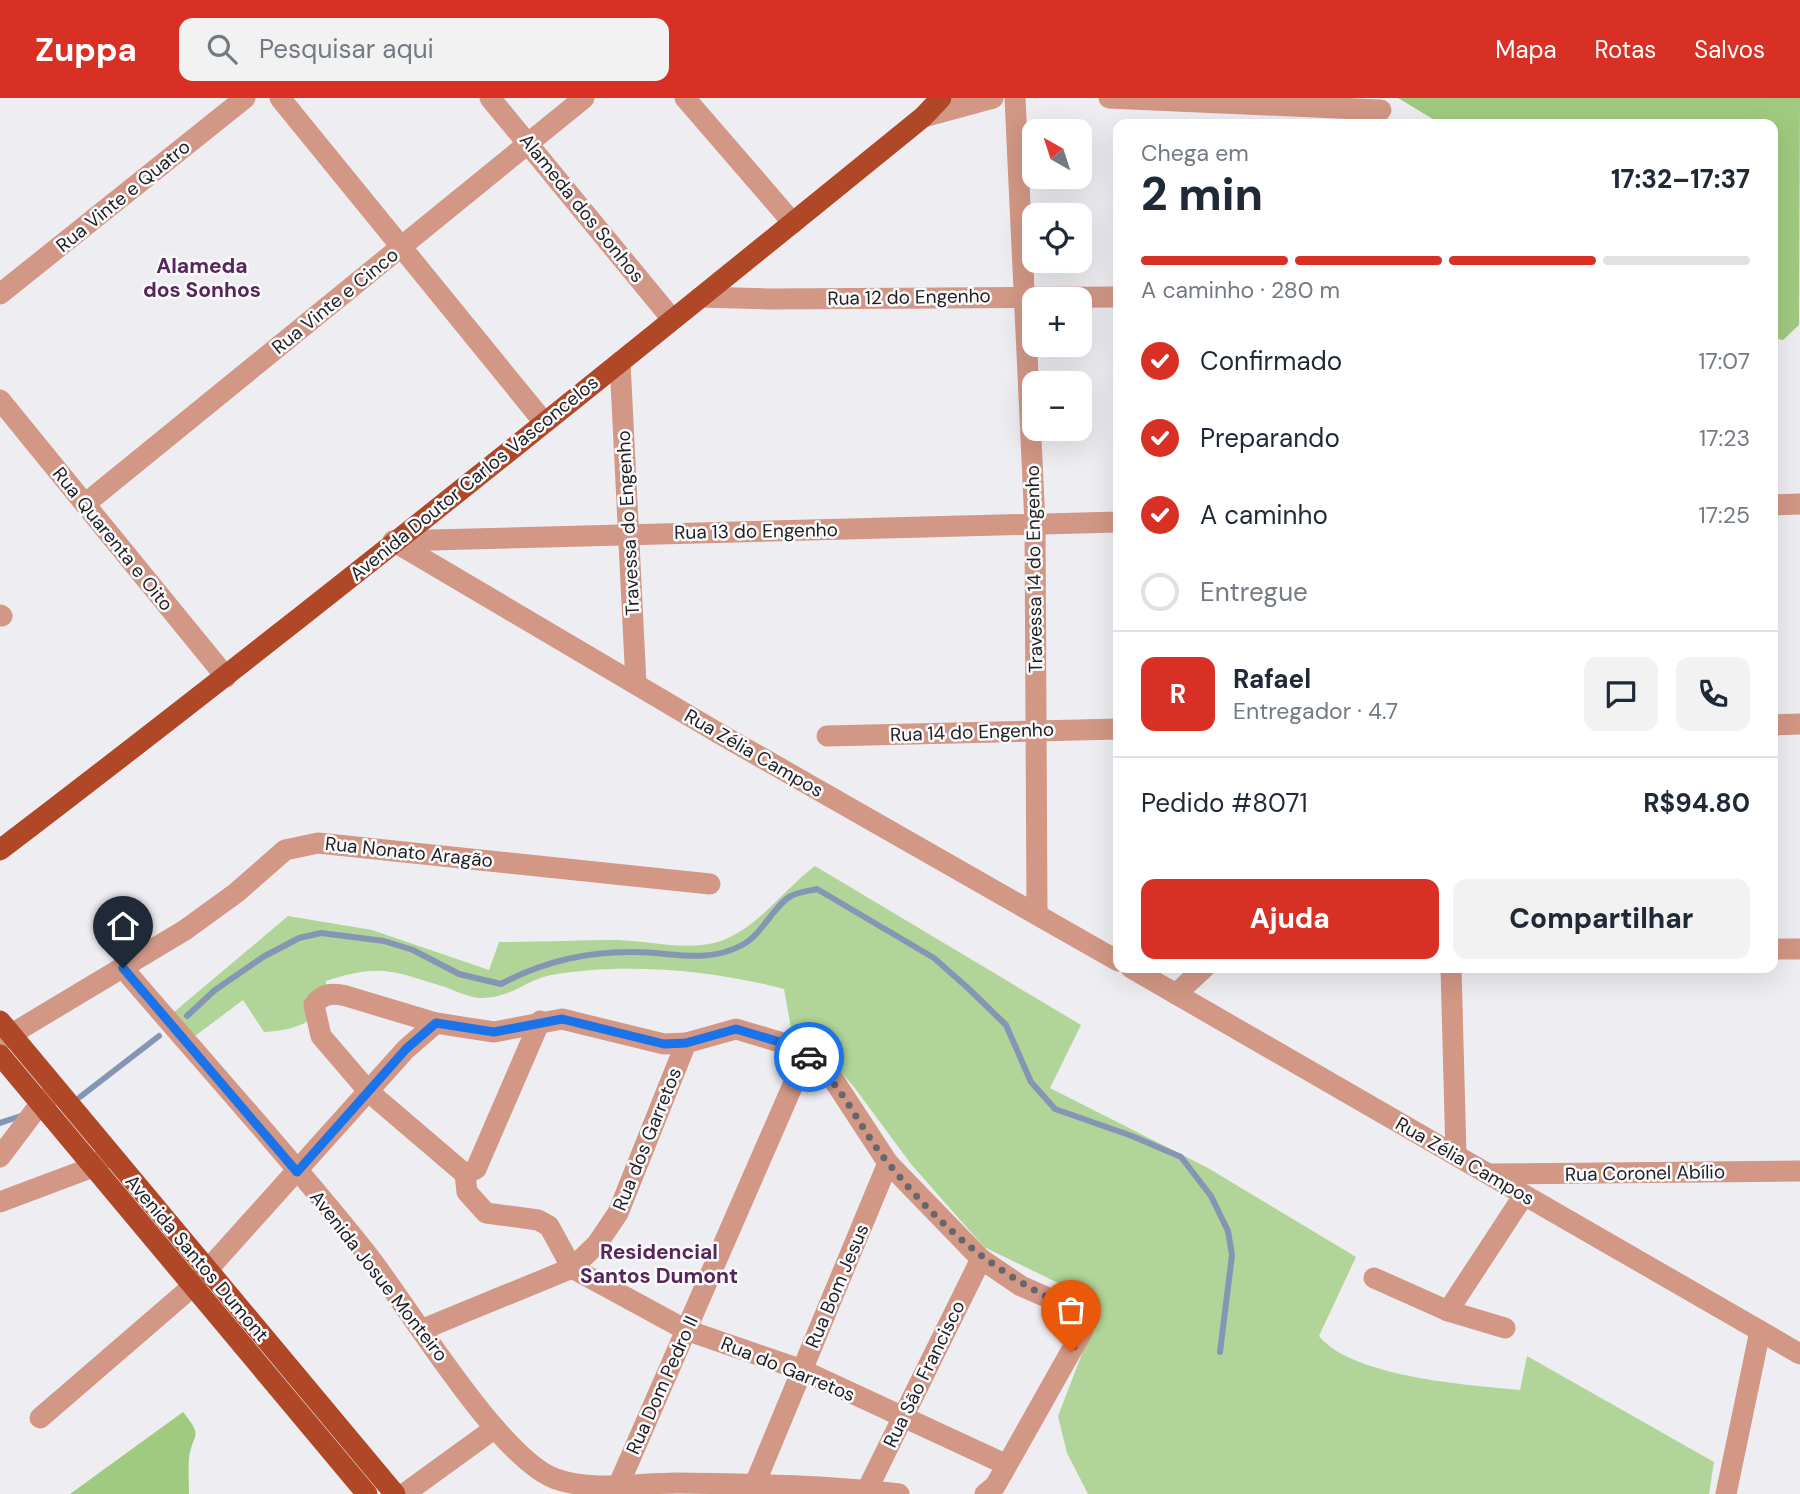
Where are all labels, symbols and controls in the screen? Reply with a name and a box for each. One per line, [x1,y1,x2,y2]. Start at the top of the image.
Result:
search box [179,18,669,81]
text: Zuppa [35,28,137,71]
icon: search [203,30,241,68]
text: Pesquisar aqui [259,32,434,66]
text: Mapa [1495,34,1557,65]
text: Rotas [1595,34,1656,65]
text: Salvos [1694,34,1765,65]
north arrow [1022,119,1092,189]
map controls [1022,119,1092,441]
street label: Alameda dos Sonhos [514,128,650,288]
street label: Rua Vinte e Quatro [51,134,195,258]
text: Chega em [1141,138,1249,168]
text: 17:32–17:37 [1611,162,1750,196]
text: 2 min [1141,164,1263,224]
button: locate [1022,203,1092,273]
street label: Rua Vinte e Cinco [267,242,403,360]
district label: Alameda dos Sonhos [143,252,261,304]
text: A caminho · 280 m [1141,275,1340,305]
street label: Rua 12 do Engenho [827,283,991,311]
button: + [1022,287,1092,357]
icon: check [1141,342,1179,380]
text: Confirmado [1200,344,1342,378]
text: 17:07 [1698,346,1750,376]
street label: Avenida Doutor Carlos Vasconcelos [345,370,603,586]
button: − [1022,371,1092,441]
icon: check [1141,419,1179,457]
text: Preparando [1200,421,1340,455]
text: 17:23 [1699,423,1750,453]
street label: Travessa do Engenho [611,430,645,616]
street label: Rua Quarenta e Oito [47,462,179,616]
street label: Travessa 14 do Engenho [1020,465,1048,673]
icon: check [1141,496,1179,534]
text: A caminho [1200,498,1328,532]
text: 17:25 [1699,500,1750,530]
street label: Rua 13 do Engenho [674,517,838,545]
text: Entregue [1200,575,1308,609]
button: chat [1584,657,1658,731]
button: phone [1676,657,1750,731]
text: Rafael [1233,662,1311,696]
text: R [1170,677,1186,711]
text: Entregador · 4.7 [1233,696,1398,726]
street label: Rua Zélia Campos [680,703,828,803]
street label: Rua 14 do Engenho [890,717,1054,747]
text: Pedido #8071 [1141,786,1308,820]
text: R$94.80 [1643,786,1750,820]
street label: Rua Nonato Aragão [324,831,494,873]
button: Ajuda [1141,879,1439,959]
button: Compartilhar [1453,879,1750,959]
pin [93,896,153,968]
icon: home [104,907,142,945]
courier [774,1022,844,1092]
icon: car [790,1038,828,1076]
street label: Rua dos Garretos [607,1064,687,1214]
street label: Rua Zélia Campos [1391,1111,1539,1211]
street label: Rua Coronel Abílio [1565,1159,1725,1187]
street label: Avenida Santos Dumont [120,1169,274,1347]
street label: Avenida Josue Monteiro [304,1185,454,1367]
street label: Rua Bom Jesus [800,1220,874,1352]
district label: Residencial Santos Dumont [580,1238,738,1290]
pin [1041,1280,1101,1352]
icon: bag [1052,1291,1090,1329]
street label: Rua São Francisco [878,1296,970,1452]
street label: Rua Dom Pedro II [620,1312,704,1458]
street label: Rua do Garretos [717,1331,859,1407]

